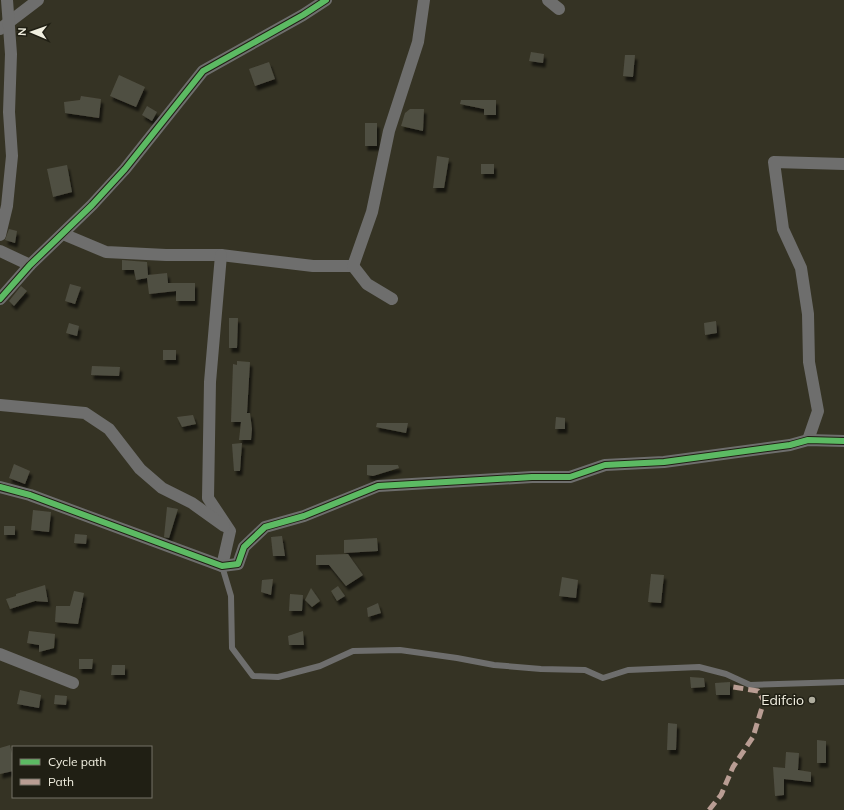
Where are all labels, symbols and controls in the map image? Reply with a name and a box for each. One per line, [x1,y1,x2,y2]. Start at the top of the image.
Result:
north arrow [12,12,52,52]
text: N [15,27,29,36]
place label: Edifcio [761,691,804,709]
marker: Edifcio [807,695,817,705]
legend [12,746,152,798]
text: Cycle path [48,754,106,769]
text: Path [48,774,74,789]

